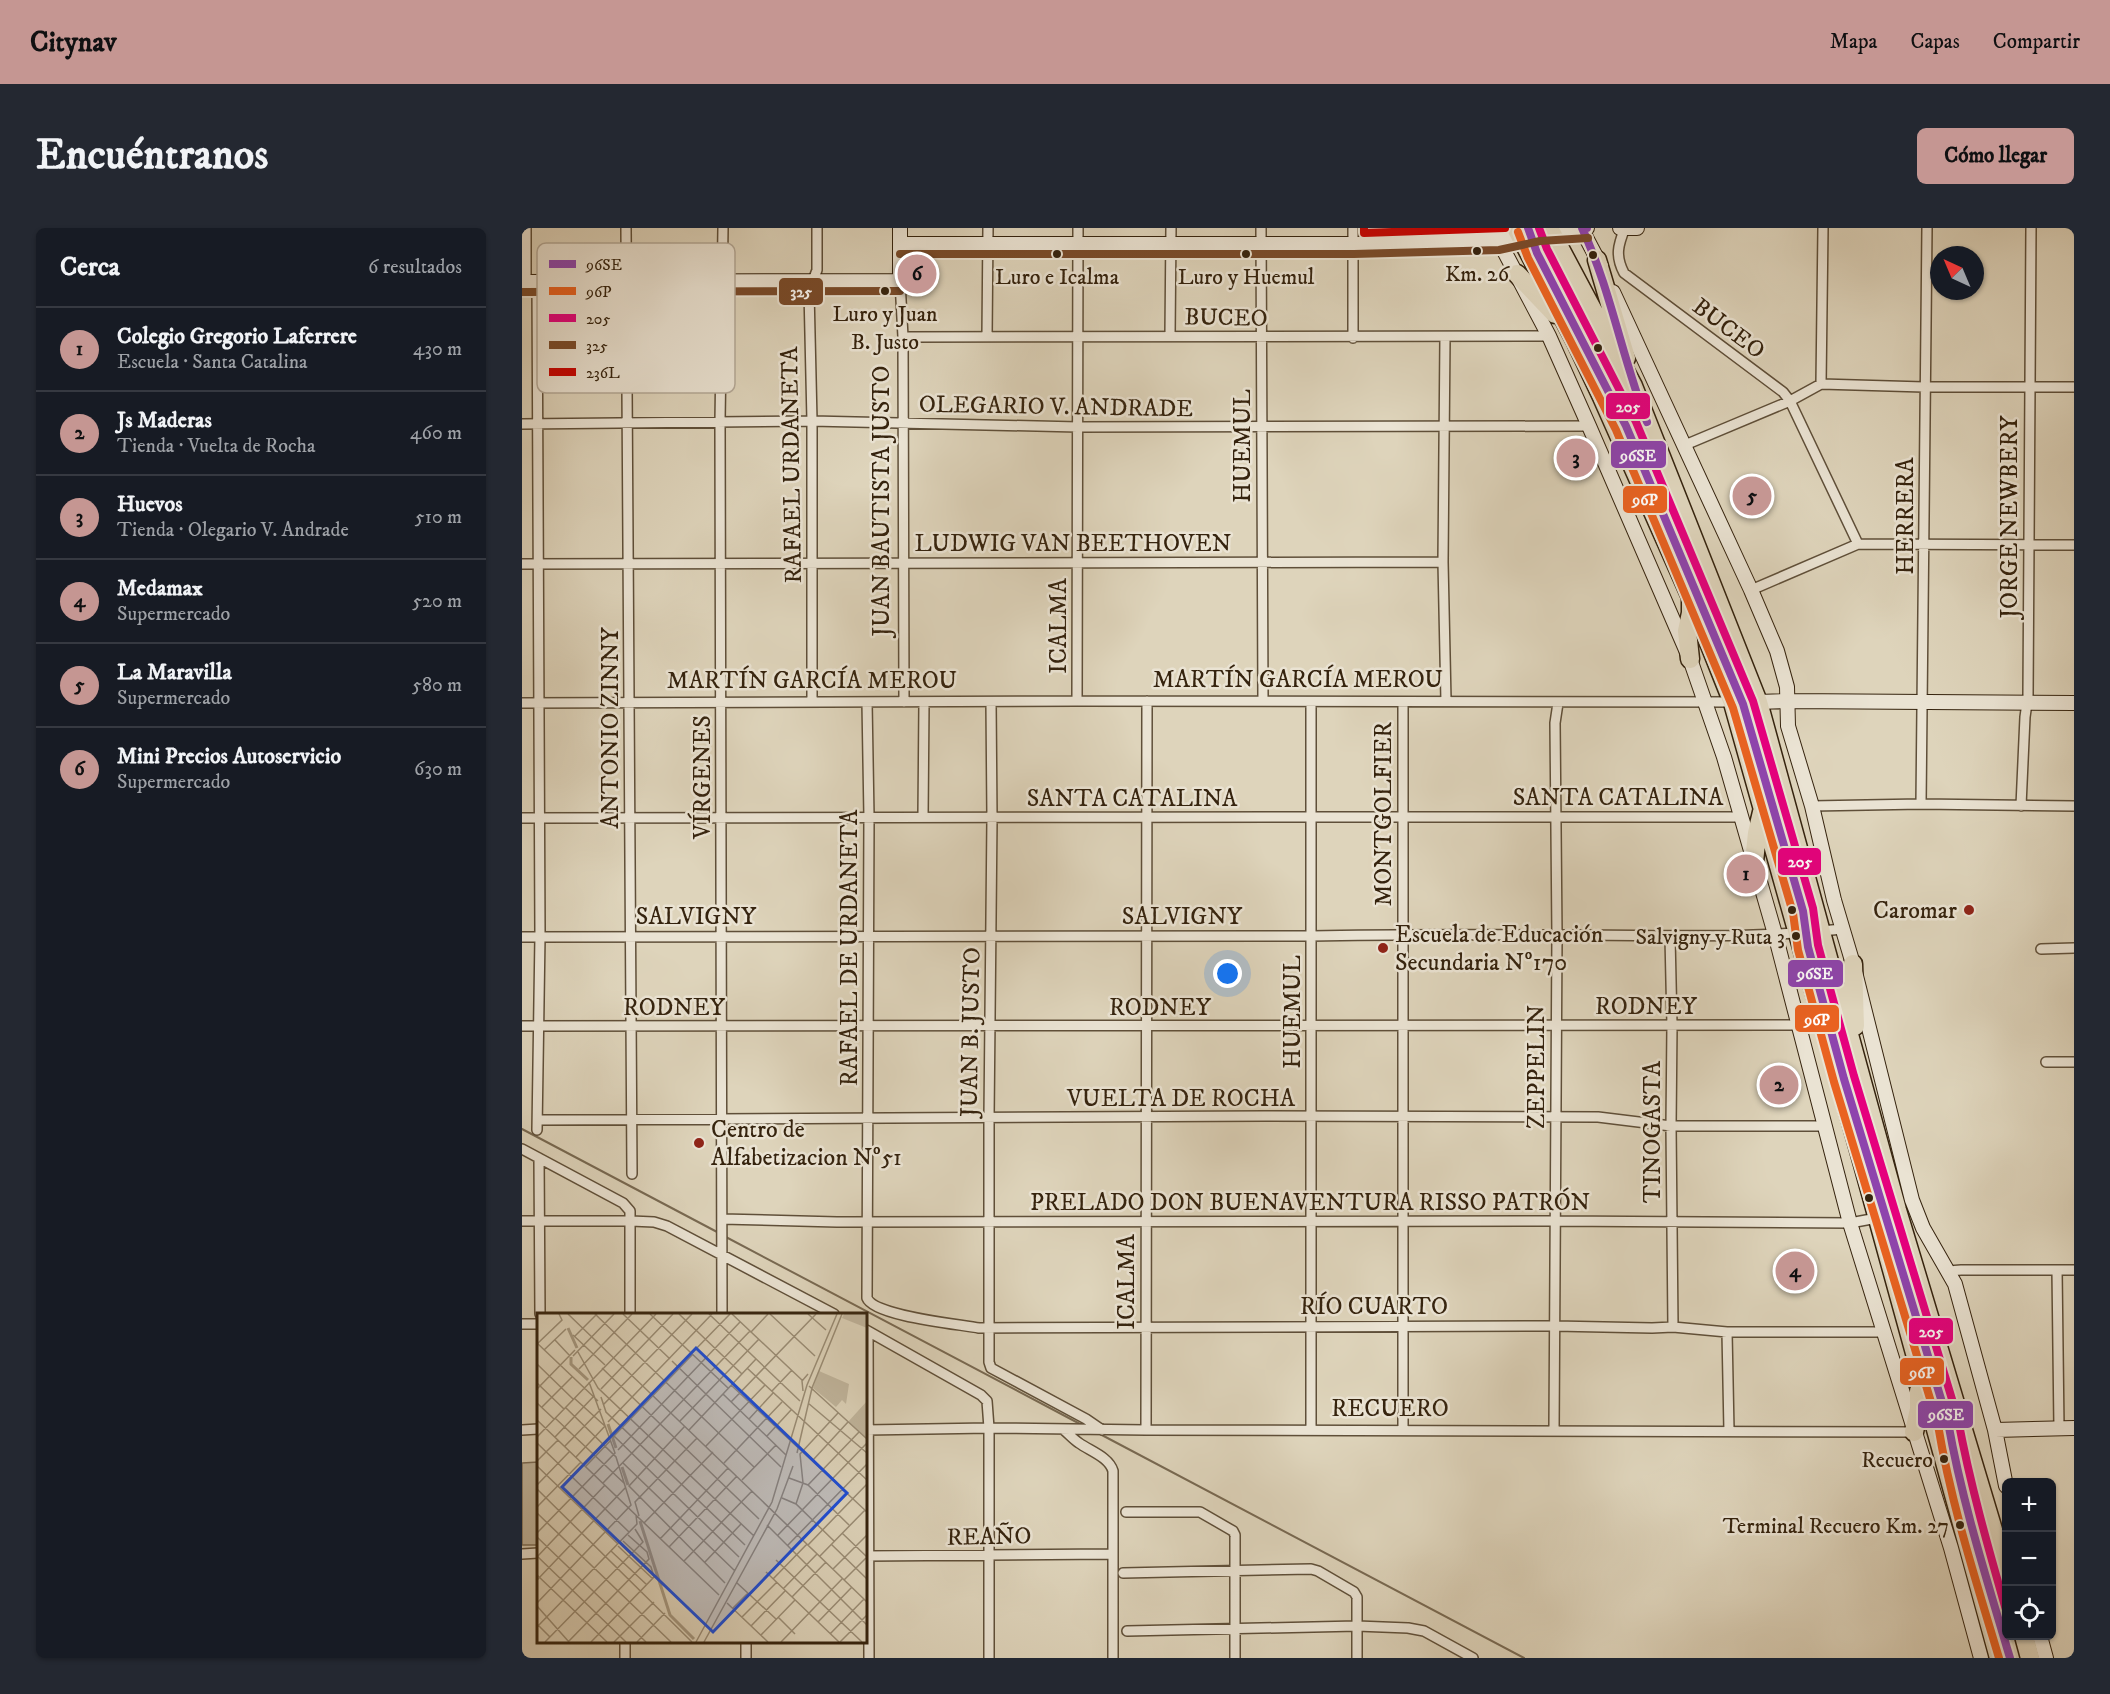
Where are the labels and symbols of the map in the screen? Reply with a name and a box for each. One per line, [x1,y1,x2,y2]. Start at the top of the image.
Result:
legend [537,243,735,393]
marker: Km. 26 [1471,245,1483,257]
north arrow [1930,246,1984,300]
marker: Luro e Icalma [1051,248,1063,260]
marker: Luro y Huemul [1240,248,1252,260]
unlabelled marker [1587,249,1599,261]
pin: 6 [898,252,936,296]
text: 96SE [585,255,622,275]
place label: Km. 26 [1445,261,1511,288]
place label: Luro e Icalma [995,264,1120,291]
place label: Luro y Huemul [1178,264,1315,291]
line badge: 325 [778,277,824,306]
text: 96P [585,282,612,302]
text: 325 [790,282,812,302]
marker: Luro y Juan B. Justo [879,285,891,297]
street label: BUCEO [1686,292,1771,366]
place label: Luro y Juan B. Justo [832,301,938,356]
street label: BUCEO [1184,302,1268,334]
text: 205 [586,309,610,329]
text: 325 [586,336,608,356]
unlabelled marker [1592,342,1604,354]
street label: RAFAEL URDANETA [775,346,809,584]
text: 236L [586,363,620,383]
street label: JUAN BAUTISTA JUSTO [867,366,897,638]
street label: HUEMUL [1228,389,1258,503]
street label: OLEGARIO V. ANDRADE [919,390,1193,424]
line badge: 205 [1605,392,1651,420]
text: 205 [1616,397,1640,417]
street label: JORGE NEWBERY [1995,415,2025,620]
pin: 3 [1556,436,1596,480]
line badge: 96SE [1610,440,1667,469]
text: 96SE [1619,446,1657,466]
street label: HERRERA [1891,457,1921,575]
pin: 5 [1732,474,1772,518]
line badge: 96P [1622,485,1668,514]
text: 96P [1631,490,1659,510]
street label: LUDWIG VAN BEETHOVEN [915,529,1231,559]
street label: ICALMA [1044,578,1074,674]
street label: ANTONIO ZINNY [596,626,626,829]
street label: MARTÍN GARCÍA MEROU [1153,664,1443,695]
street label: MARTÍN GARCÍA MEROU [667,665,957,696]
street label: VÍRGENES [687,715,718,840]
street label: MONTGOLFIER [1369,722,1399,906]
street label: SANTA CATALINA [1513,783,1724,813]
street label: SANTA CATALINA [1027,784,1238,814]
street label: RAFAEL DE URDANETA [835,809,865,1086]
line badge: 205 [1777,847,1822,876]
pin: 1 [1726,852,1766,896]
text: 205 [1788,852,1812,872]
place label: Caromar [1873,896,1957,926]
street label: SALVIGNY [636,902,757,932]
street label: SALVIGNY [1122,902,1243,932]
marker: Caromar [1962,903,1976,917]
unlabelled marker [1786,904,1798,916]
place label: Escuela de Educación Secundaria Nº170 [1395,920,1604,978]
place label: Salvigny y Ruta 3 [1635,924,1785,951]
marker: Salvigny y Ruta 3 [1790,930,1802,942]
marker: Escuela de Educación Secundaria Nº170 [1376,941,1390,955]
street label: JUAN B. JUSTO [954,947,987,1119]
street label: HUEMUL [1278,955,1308,1069]
your location [1213,959,1242,988]
line badge: 96SE [1787,959,1844,988]
text: 96SE [1796,964,1834,984]
street label: RODNEY [1595,992,1698,1022]
street label: RODNEY [623,993,726,1023]
street label: RODNEY [1109,993,1212,1023]
line badge: 96P [1794,1004,1840,1033]
street label: ZEPPELIN [1522,1005,1552,1129]
text: 96P [1803,1010,1831,1030]
street label: TINOGASTA [1638,1060,1668,1203]
pin: 2 [1760,1062,1798,1108]
street label: VUELTA DE ROCHA [1066,1084,1296,1114]
place label: Centro de Alfabetizacion Nº51 [711,1115,902,1173]
marker: Centro de Alfabetizacion Nº51 [692,1136,706,1150]
street label: PRELADO DON BUENAVENTURA RISSO PATRÓN [1030,1187,1590,1218]
unlabelled marker [1863,1192,1875,1204]
street label: ICALMA [1112,1234,1142,1330]
pin: 4 [1776,1248,1814,1294]
street label: RÍO CUARTO [1300,1291,1448,1322]
inset map [537,1313,867,1643]
line badge: 205 [1908,1317,1954,1345]
text: 205 [1919,1322,1943,1342]
line badge: 96P [1899,1357,1945,1386]
text: 96P [1908,1363,1936,1383]
street label: RECUERO [1331,1394,1449,1424]
line badge: 96SE [1917,1400,1974,1429]
text: 96SE [1927,1405,1965,1425]
place label: Recuero [1861,1447,1933,1474]
marker: Recuero [1938,1453,1950,1465]
place label: Terminal Recuero Km. 27 [1723,1513,1949,1540]
marker: Terminal Recuero Km. 27 [1954,1519,1966,1531]
street label: REAÑO [946,1520,1032,1553]

